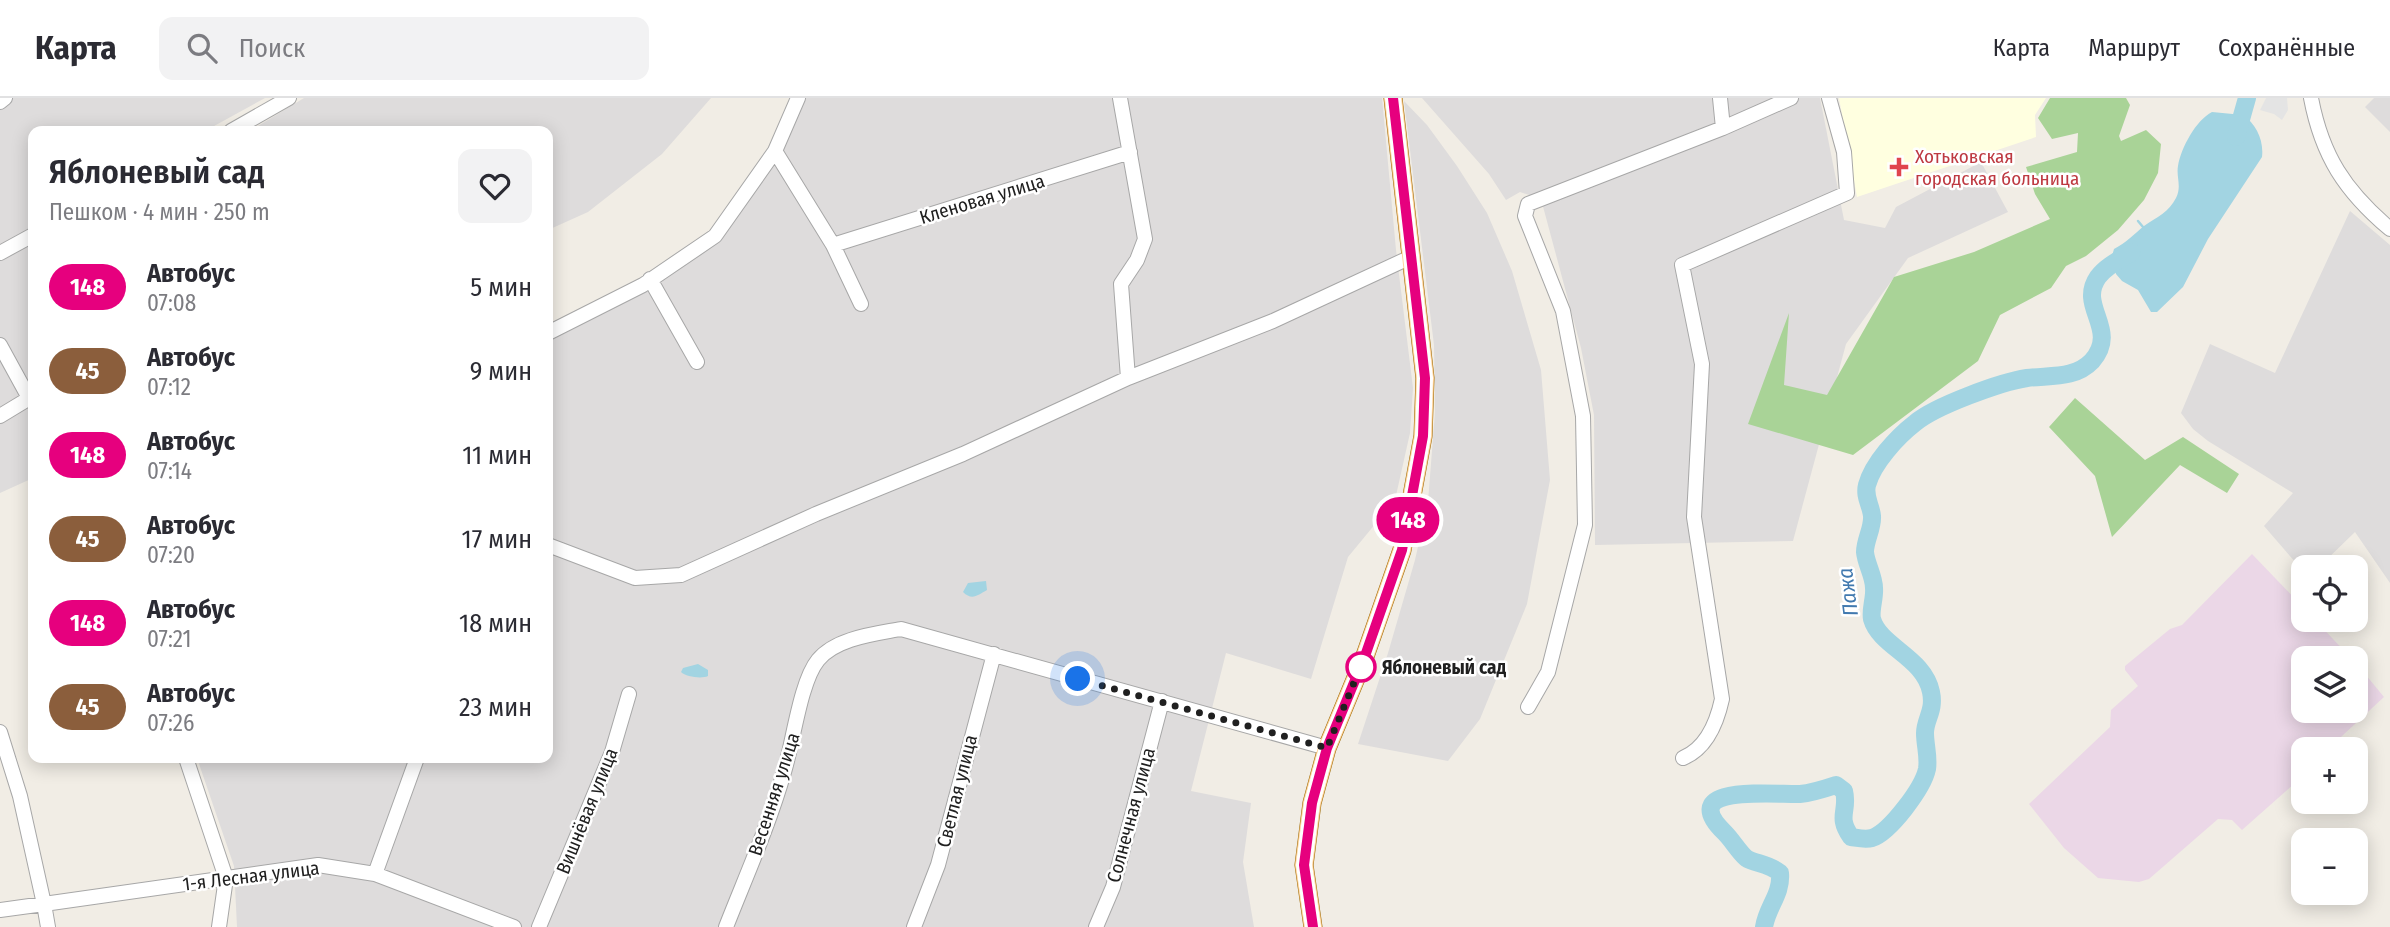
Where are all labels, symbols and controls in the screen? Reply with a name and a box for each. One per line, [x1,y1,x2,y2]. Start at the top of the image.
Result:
search box [159,17,649,80]
text: Карта [35,28,117,68]
icon: search [183,29,221,67]
text: Поиск [239,33,305,64]
text: Карта [1993,34,2050,62]
text: Маршрут [2088,34,2180,62]
text: Сохранённые [2218,34,2355,62]
place label: Хотьковская городская больница [1915,145,2079,190]
button: heart [458,149,532,223]
text: Яблоневый сад [49,152,264,192]
marker: Хотьковская городская больница [1889,157,1909,177]
street label: Кленовая улица [917,169,1047,229]
text: Пешком · 4 мин · 250 m [49,198,270,226]
text: Автобус [147,258,235,289]
text: 5 мин [470,272,532,303]
text: 148 [70,273,105,301]
text: 07:08 [147,289,196,317]
text: Автобус [147,342,235,373]
text: 9 мин [470,356,532,387]
text: 45 [76,357,99,385]
text: 07:12 [147,373,191,401]
text: Автобус [147,426,235,457]
text: 11 мин [462,440,532,471]
text: 148 [70,441,105,469]
text: 07:14 [147,457,192,485]
line badge: 148 [1368,497,1448,543]
text: 148 [1390,506,1426,534]
text: Автобус [147,510,235,541]
text: 17 мин [462,524,532,555]
text: 45 [76,525,99,553]
text: 07:20 [147,541,195,569]
map controls [2291,555,2368,905]
button: locate [2291,555,2368,632]
water label: Пажа [1832,566,1864,618]
text: Автобус [147,594,235,625]
text: 18 мин [459,608,532,639]
text: 148 [70,609,105,637]
text: 07:21 [147,625,191,653]
button: layers [2291,646,2368,723]
marker: Яблоневый сад [1346,652,1376,682]
place label: Яблоневый сад [1382,656,1506,679]
your location [1060,661,1095,696]
text: Автобус [147,678,235,709]
text: 23 мин [459,692,532,723]
text: 45 [76,693,99,721]
text: 07:26 [147,709,194,737]
street label: Весенняя улица [743,730,805,858]
street label: Светлая улица [932,732,982,850]
button: + [2291,737,2368,814]
street label: Вишнёвая улица [551,745,623,877]
street label: Солнечная улица [1102,745,1160,885]
button: − [2291,828,2368,905]
street label: 1-я Лесная улица [181,856,321,896]

